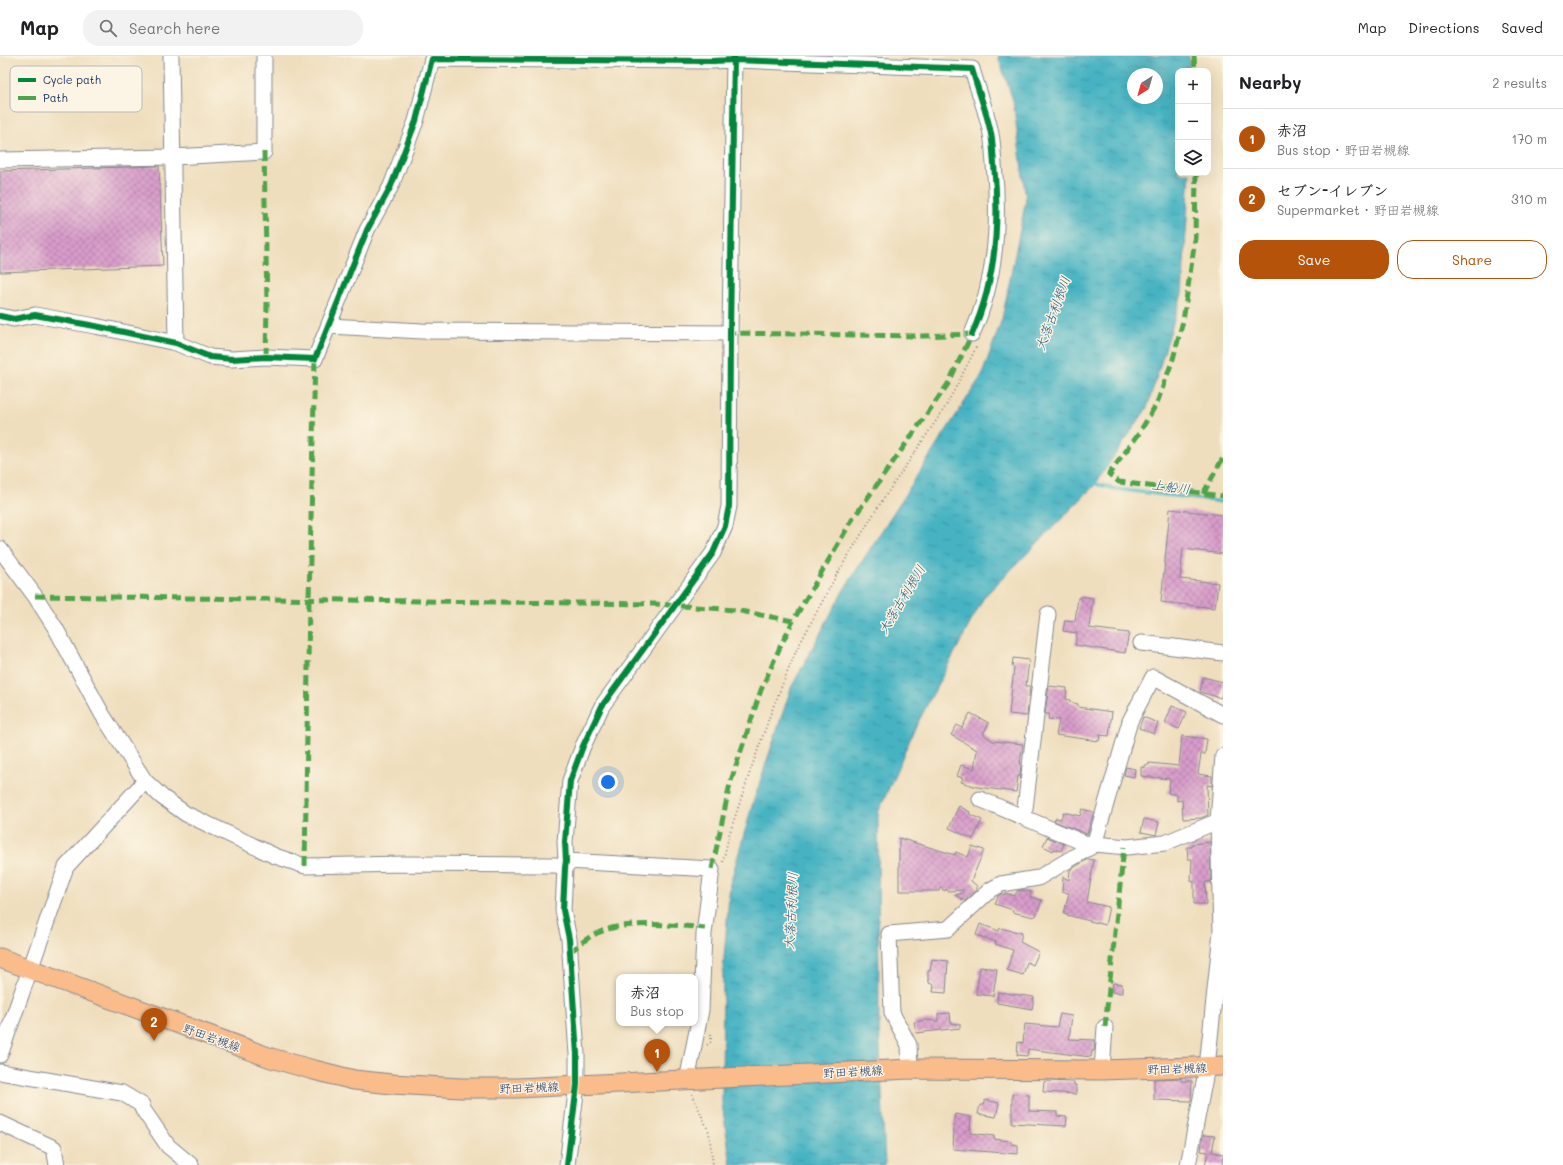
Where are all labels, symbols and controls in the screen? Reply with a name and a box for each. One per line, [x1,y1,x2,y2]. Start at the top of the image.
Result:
search box [83,10,363,46]
text: Map [20,15,59,40]
icon: search [97,17,119,39]
text: Search here [129,18,220,38]
text: Map [1358,18,1386,37]
text: Directions [1408,18,1479,37]
text: Saved [1501,18,1543,37]
legend [10,66,142,112]
north arrow [1127,68,1163,104]
map controls [1175,68,1211,176]
button: + [1175,68,1211,104]
text: Nearby [1239,71,1301,93]
text: Cycle path [43,72,101,87]
text: 2 results [1492,74,1547,91]
text: Path [43,90,68,105]
button: − [1175,104,1211,140]
text: 赤沼 [1277,120,1307,140]
text: 1 [1249,130,1255,147]
text: 170 m [1511,130,1547,147]
button: layers [1175,140,1211,176]
text: Bus stop · 野田岩槻線 [1277,141,1409,158]
text: セブン-イレブン [1277,180,1388,200]
text: 2 [1248,190,1256,207]
text: 310 m [1511,190,1547,207]
text: Supermarket · 野田岩槻線 [1277,201,1439,218]
button: Save [1239,240,1389,279]
button: Share [1397,240,1547,279]
water label: 大落古利根川 [1031,273,1073,353]
water label: 上船川 [1151,475,1191,497]
water label: 大落古利根川 [874,561,928,637]
your location [598,772,618,792]
water label: 大落古利根川 [779,872,801,950]
popup [616,974,698,1026]
text: 赤沼 [630,982,660,1002]
text: Bus stop [630,1002,684,1019]
pin: 2 [141,1008,167,1041]
street label: 野田岩槻線 [181,1019,243,1055]
pin: 1 [644,1039,670,1072]
street label: 野田岩槻線 [1147,1059,1207,1077]
street label: 野田岩槻線 [823,1061,883,1081]
street label: 野田岩槻線 [499,1078,559,1096]

